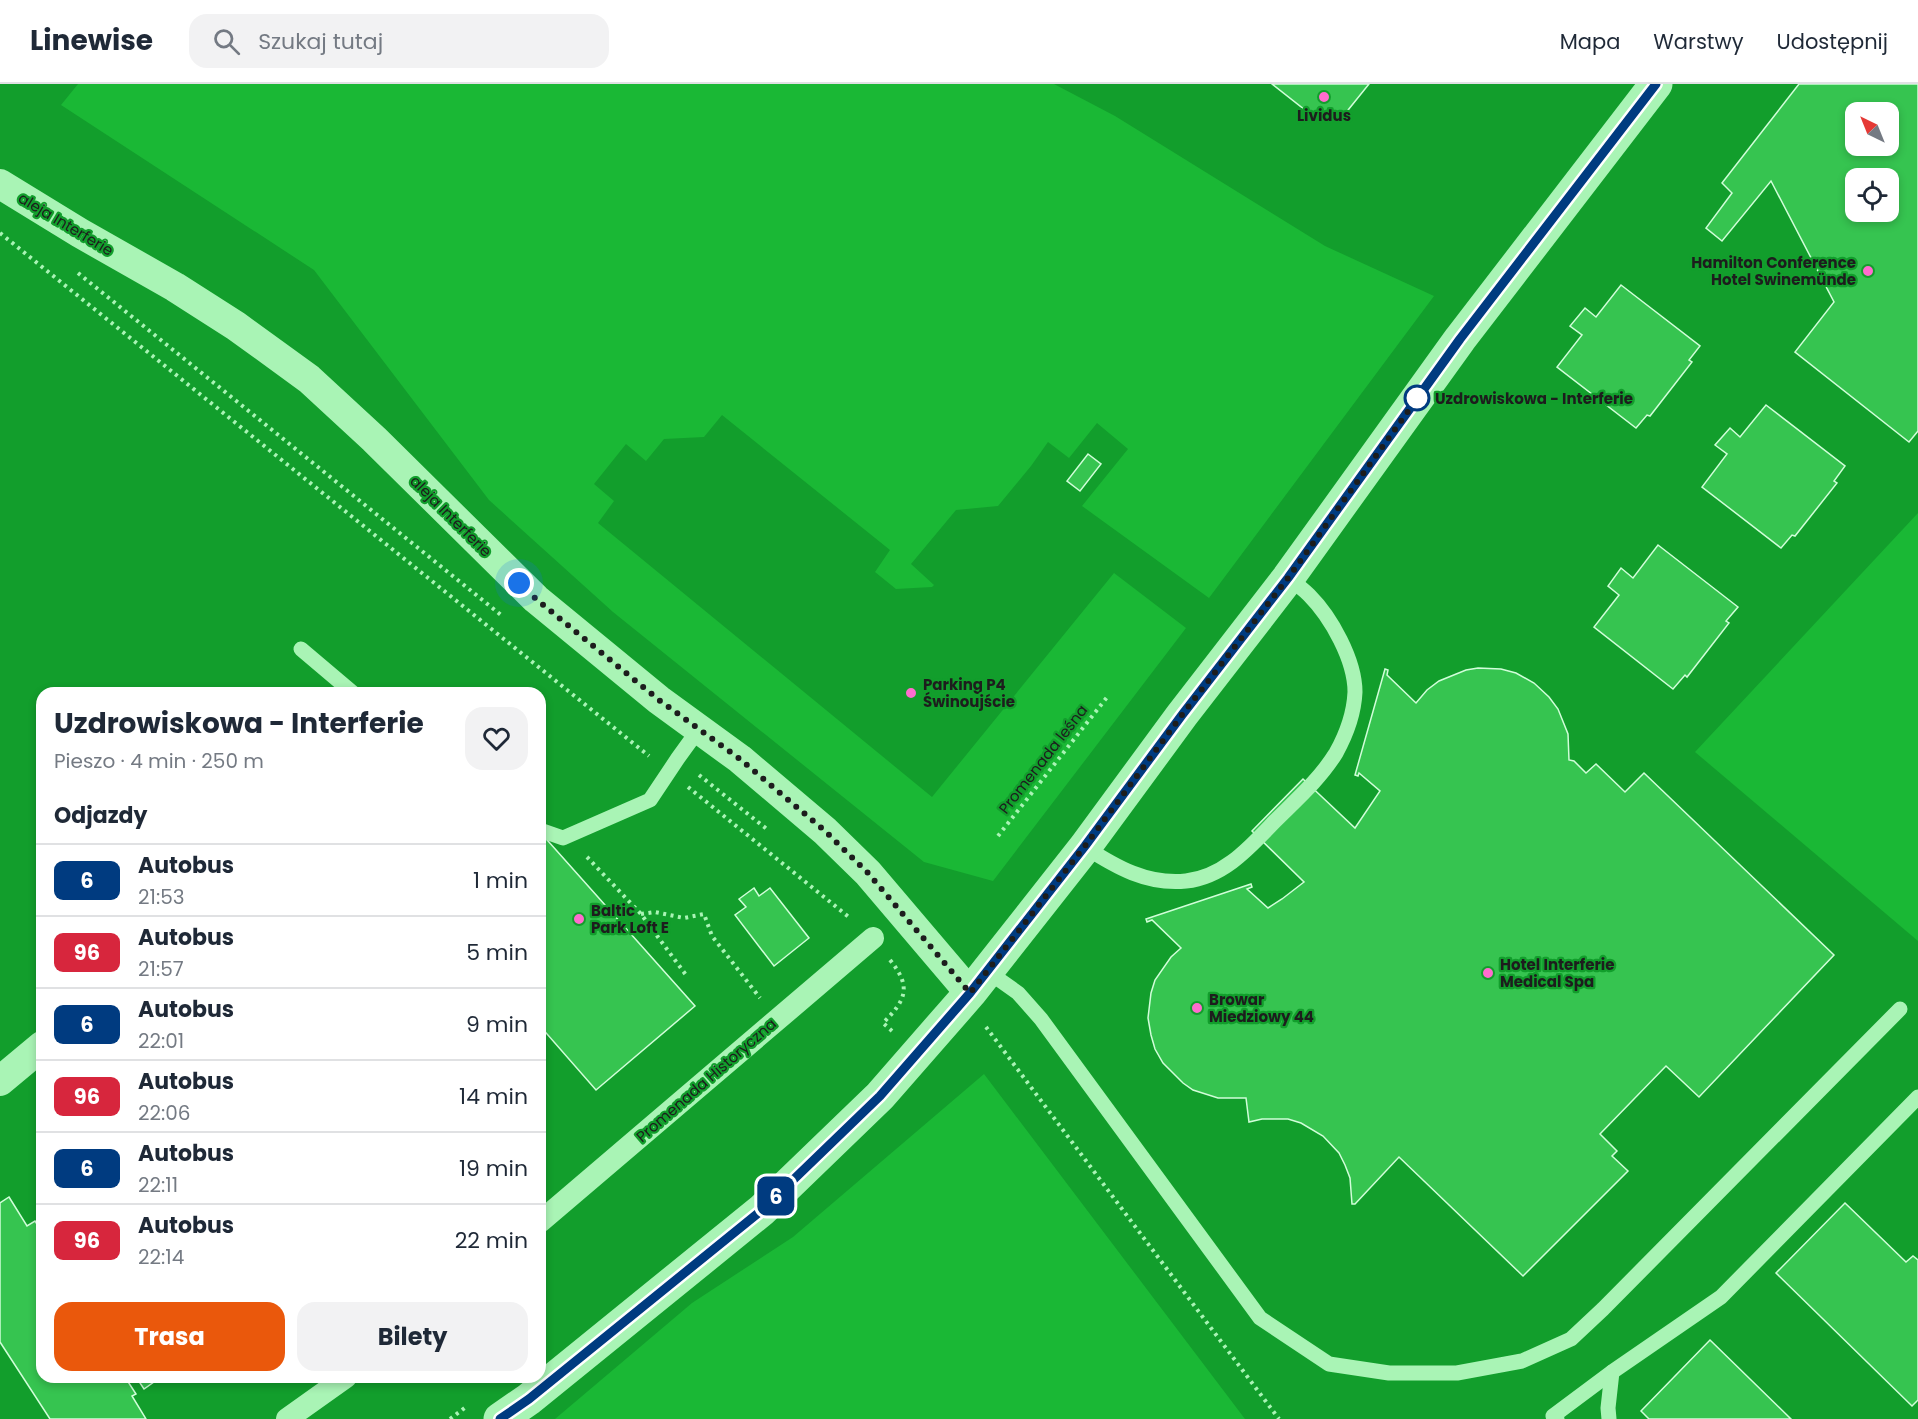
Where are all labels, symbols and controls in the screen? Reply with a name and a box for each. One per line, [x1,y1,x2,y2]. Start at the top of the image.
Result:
search box [189,14,609,68]
text: Linewise [30,21,153,60]
icon: search [210,25,243,58]
text: Szukaj tutaj [258,26,383,57]
text: Mapa [1560,27,1620,56]
text: Warstwy [1653,27,1744,56]
text: Udostępnij [1777,27,1888,56]
marker: Lividus [1317,90,1331,104]
north arrow [1845,102,1899,156]
map controls [1845,102,1899,222]
place label: Lividus [1297,105,1351,126]
button: locate [1845,168,1899,222]
street label: aleja Interferie [15,187,117,261]
place label: Hamilton Conference Hotel Swinemünde [1691,252,1856,290]
marker: Hamilton Conference Hotel Swinemünde [1861,264,1875,278]
marker: Uzdrowiskowa - Interferie [1404,385,1430,411]
place label: Uzdrowiskowa - Interferie [1435,388,1633,409]
street label: aleja Interferie [406,471,496,561]
your location [504,568,534,598]
place label: Parking P4 Świnoujście [923,674,1015,712]
marker: Parking P4 Świnoujście [904,686,918,700]
street label: Promenada leśna [994,700,1092,818]
text: Uzdrowiskowa - Interferie [54,704,424,743]
button: heart [465,707,528,770]
text: Pieszo · 4 min · 250 m [54,747,264,775]
text: Odjazdy [54,800,147,831]
text: Autobus [138,850,234,881]
text: 1 min [473,865,528,896]
text: 6 [80,866,94,895]
text: 21:53 [138,883,185,911]
place label: Baltic Park Loft E [591,900,669,938]
marker: Baltic Park Loft E [572,912,586,926]
text: Autobus [138,922,234,953]
text: 5 min [466,937,528,968]
text: 96 [74,938,100,967]
place label: Hotel Interferie Medical Spa [1500,954,1614,992]
text: 21:57 [138,955,184,983]
marker: Hotel Interferie Medical Spa [1481,966,1495,980]
place label: Browar Miedziowy 44 [1209,989,1314,1027]
text: Autobus [138,994,234,1025]
marker: Browar Miedziowy 44 [1190,1001,1204,1015]
text: 9 min [466,1009,528,1040]
text: 6 [80,1010,94,1039]
street label: Promenada Historyczna [631,1013,781,1147]
text: 22:01 [138,1027,184,1055]
text: Autobus [138,1066,234,1097]
text: 14 min [459,1081,528,1112]
text: 96 [74,1082,100,1111]
text: 22:06 [138,1099,191,1127]
text: Autobus [138,1138,234,1169]
text: 19 min [459,1153,528,1184]
text: 6 [80,1154,94,1183]
text: 22:11 [138,1171,178,1199]
line badge: 6 [756,1176,796,1216]
text: 6 [769,1182,783,1211]
text: Autobus [138,1210,234,1241]
text: 22 min [455,1225,528,1256]
text: 96 [74,1226,100,1255]
text: 22:14 [138,1243,184,1271]
button: Trasa [54,1302,285,1371]
button: Bilety [297,1302,528,1371]

